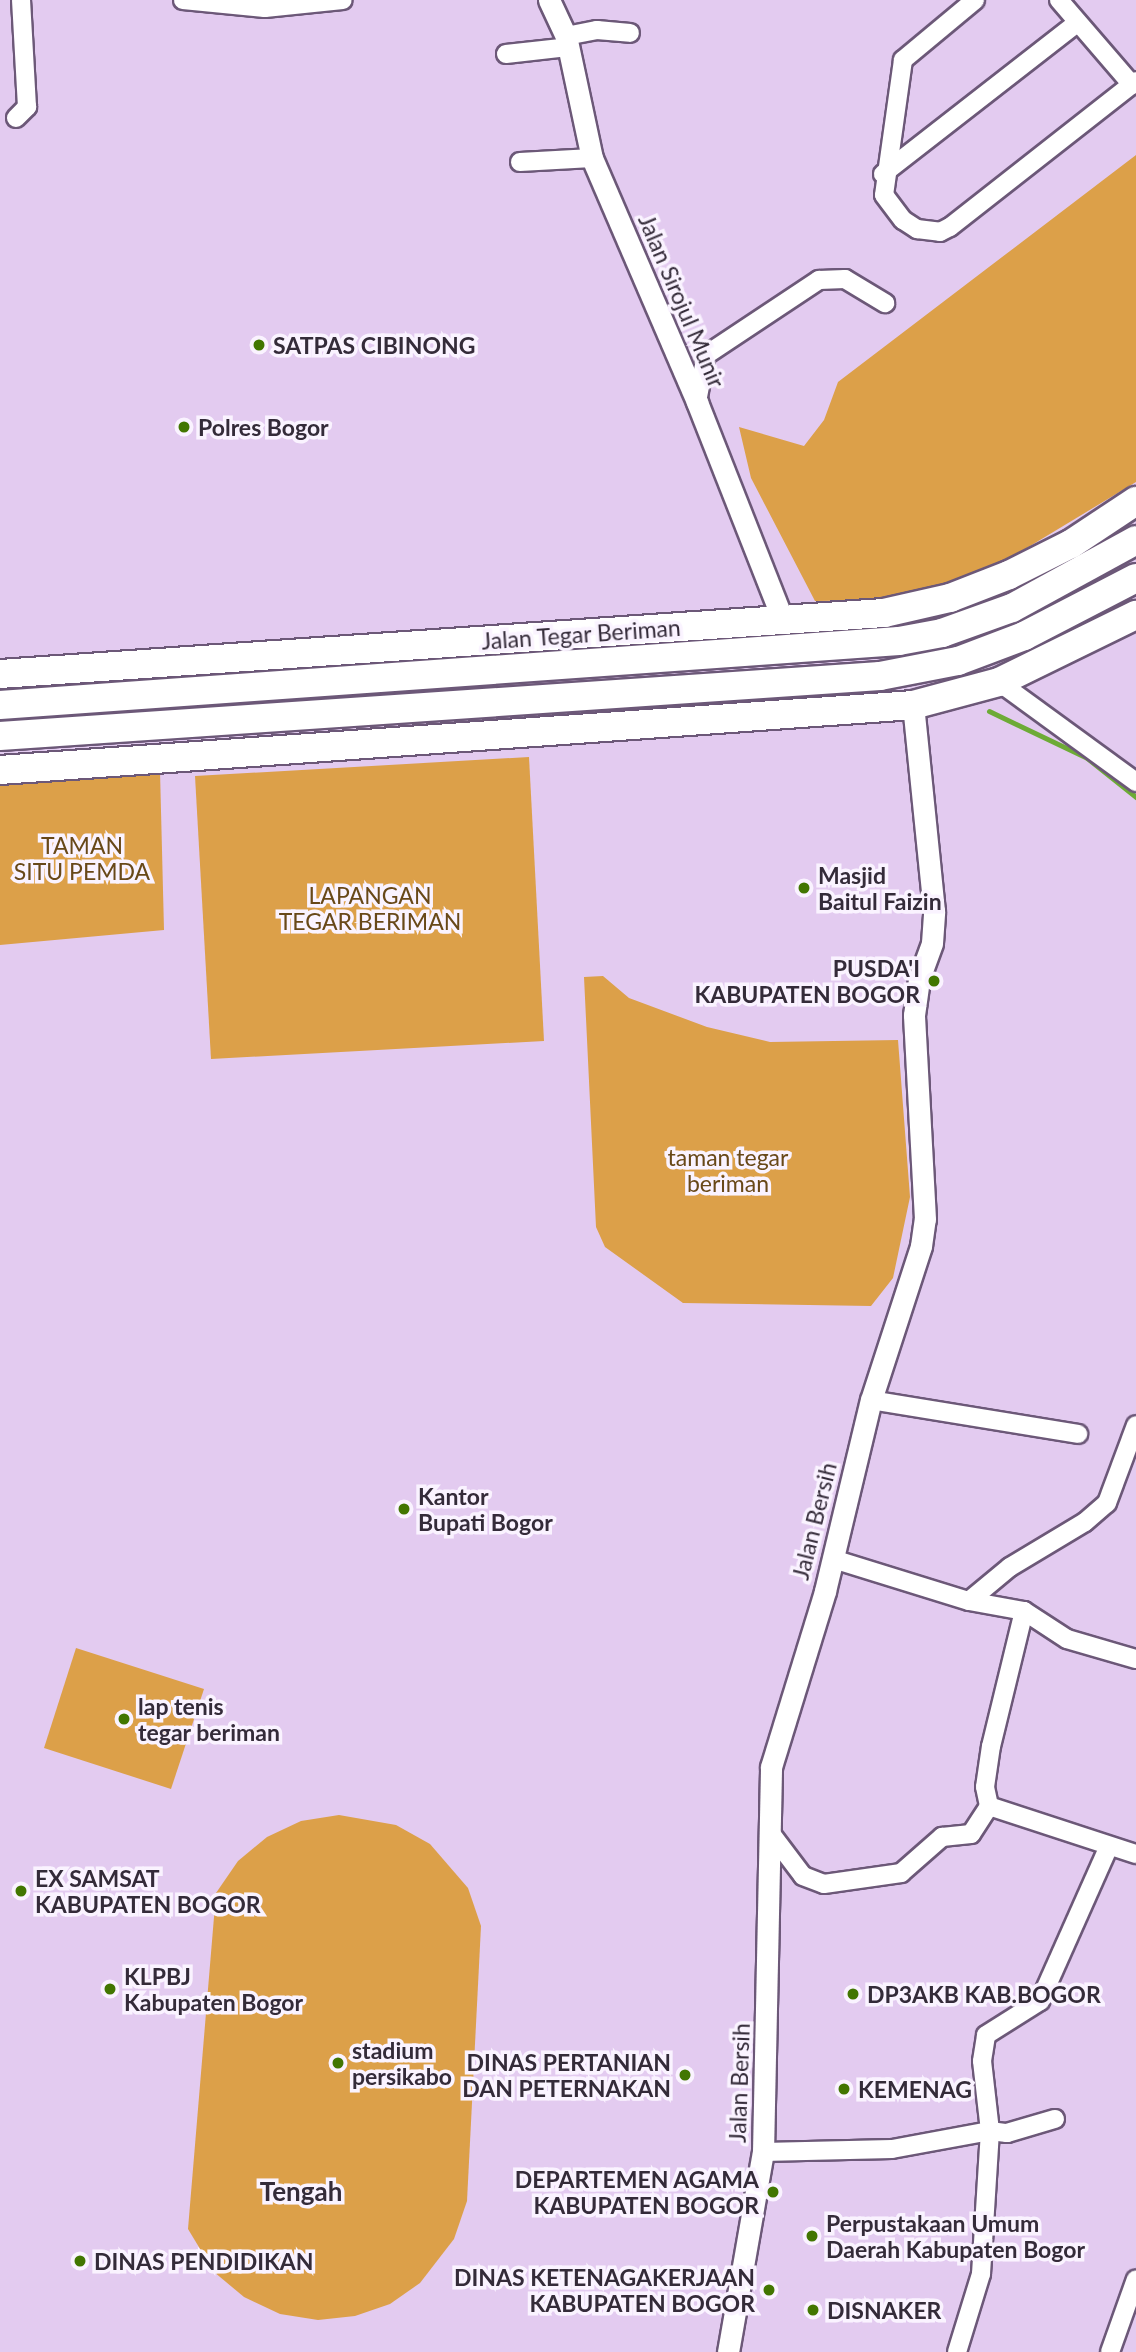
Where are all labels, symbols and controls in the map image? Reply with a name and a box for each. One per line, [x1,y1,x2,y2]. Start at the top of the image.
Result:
street label: Jalan Sirojul Munir [633,210,731,392]
place label: SATPAS CIBINONG [273,331,475,359]
marker: SATPAS CIBINONG [251,337,267,353]
place label: Polres Bogor [198,413,329,441]
marker: Polres Bogor [176,419,192,435]
street label: Jalan Tegar Beriman [480,613,682,655]
park label: TAMAN SITU PEMDA [14,831,150,885]
place label: Masjid Baitul Faizin [818,861,942,915]
marker: Masjid Baitul Faizin [796,880,812,896]
park label: LAPANGAN TEGAR BERIMAN [279,881,461,935]
place label: PUSDA'I KABUPATEN BOGOR [694,954,920,1008]
marker: PUSDA'I KABUPATEN BOGOR [926,973,942,989]
park label: taman tegar beriman [668,1143,788,1197]
street label: Jalan Bersih [786,1460,842,1582]
place label: Kantor Bupati Bogor [418,1482,553,1536]
marker: Kantor Bupati Bogor [396,1501,412,1517]
place label: lap tenis tegar beriman [138,1692,280,1746]
marker: lap tenis tegar beriman [116,1711,132,1727]
place label: EX SAMSAT KABUPATEN BOGOR [35,1864,261,1918]
marker: EX SAMSAT KABUPATEN BOGOR [13,1883,29,1899]
place label: KLPBJ Kabupaten Bogor [124,1962,303,2016]
place label: DP3AKB KAB.BOGOR [867,1980,1101,2008]
marker: KLPBJ Kabupaten Bogor [102,1981,118,1997]
marker: DP3AKB KAB.BOGOR [845,1986,861,2002]
street label: Jalan Bersih [723,2023,755,2143]
place label: stadium persikabo [352,2036,452,2090]
place label: DINAS PERTANIAN DAN PETERNAKAN [462,2048,671,2102]
marker: stadium persikabo [330,2055,346,2071]
marker: DINAS PERTANIAN DAN PETERNAKAN [677,2067,693,2083]
place label: KEMENAG [858,2075,972,2103]
marker: KEMENAG [836,2081,852,2097]
place label: DEPARTEMEN AGAMA KABUPATEN BOGOR [514,2165,759,2219]
district label: Tengah [260,2176,342,2208]
marker: DEPARTEMEN AGAMA KABUPATEN BOGOR [765,2184,781,2200]
place label: Perpustakaan Umum Daerah Kabupaten Bogor [826,2209,1085,2263]
marker: Perpustakaan Umum Daerah Kabupaten Bogor [804,2228,820,2244]
place label: DINAS PENDIDIKAN [94,2247,313,2275]
marker: DINAS PENDIDIKAN [72,2253,88,2269]
place label: DINAS KETENAGAKERJAAN KABUPATEN BOGOR [454,2263,755,2317]
marker: DINAS KETENAGAKERJAAN KABUPATEN BOGOR [761,2282,777,2298]
place label: DISNAKER [827,2296,941,2324]
marker: DISNAKER [805,2302,821,2318]

